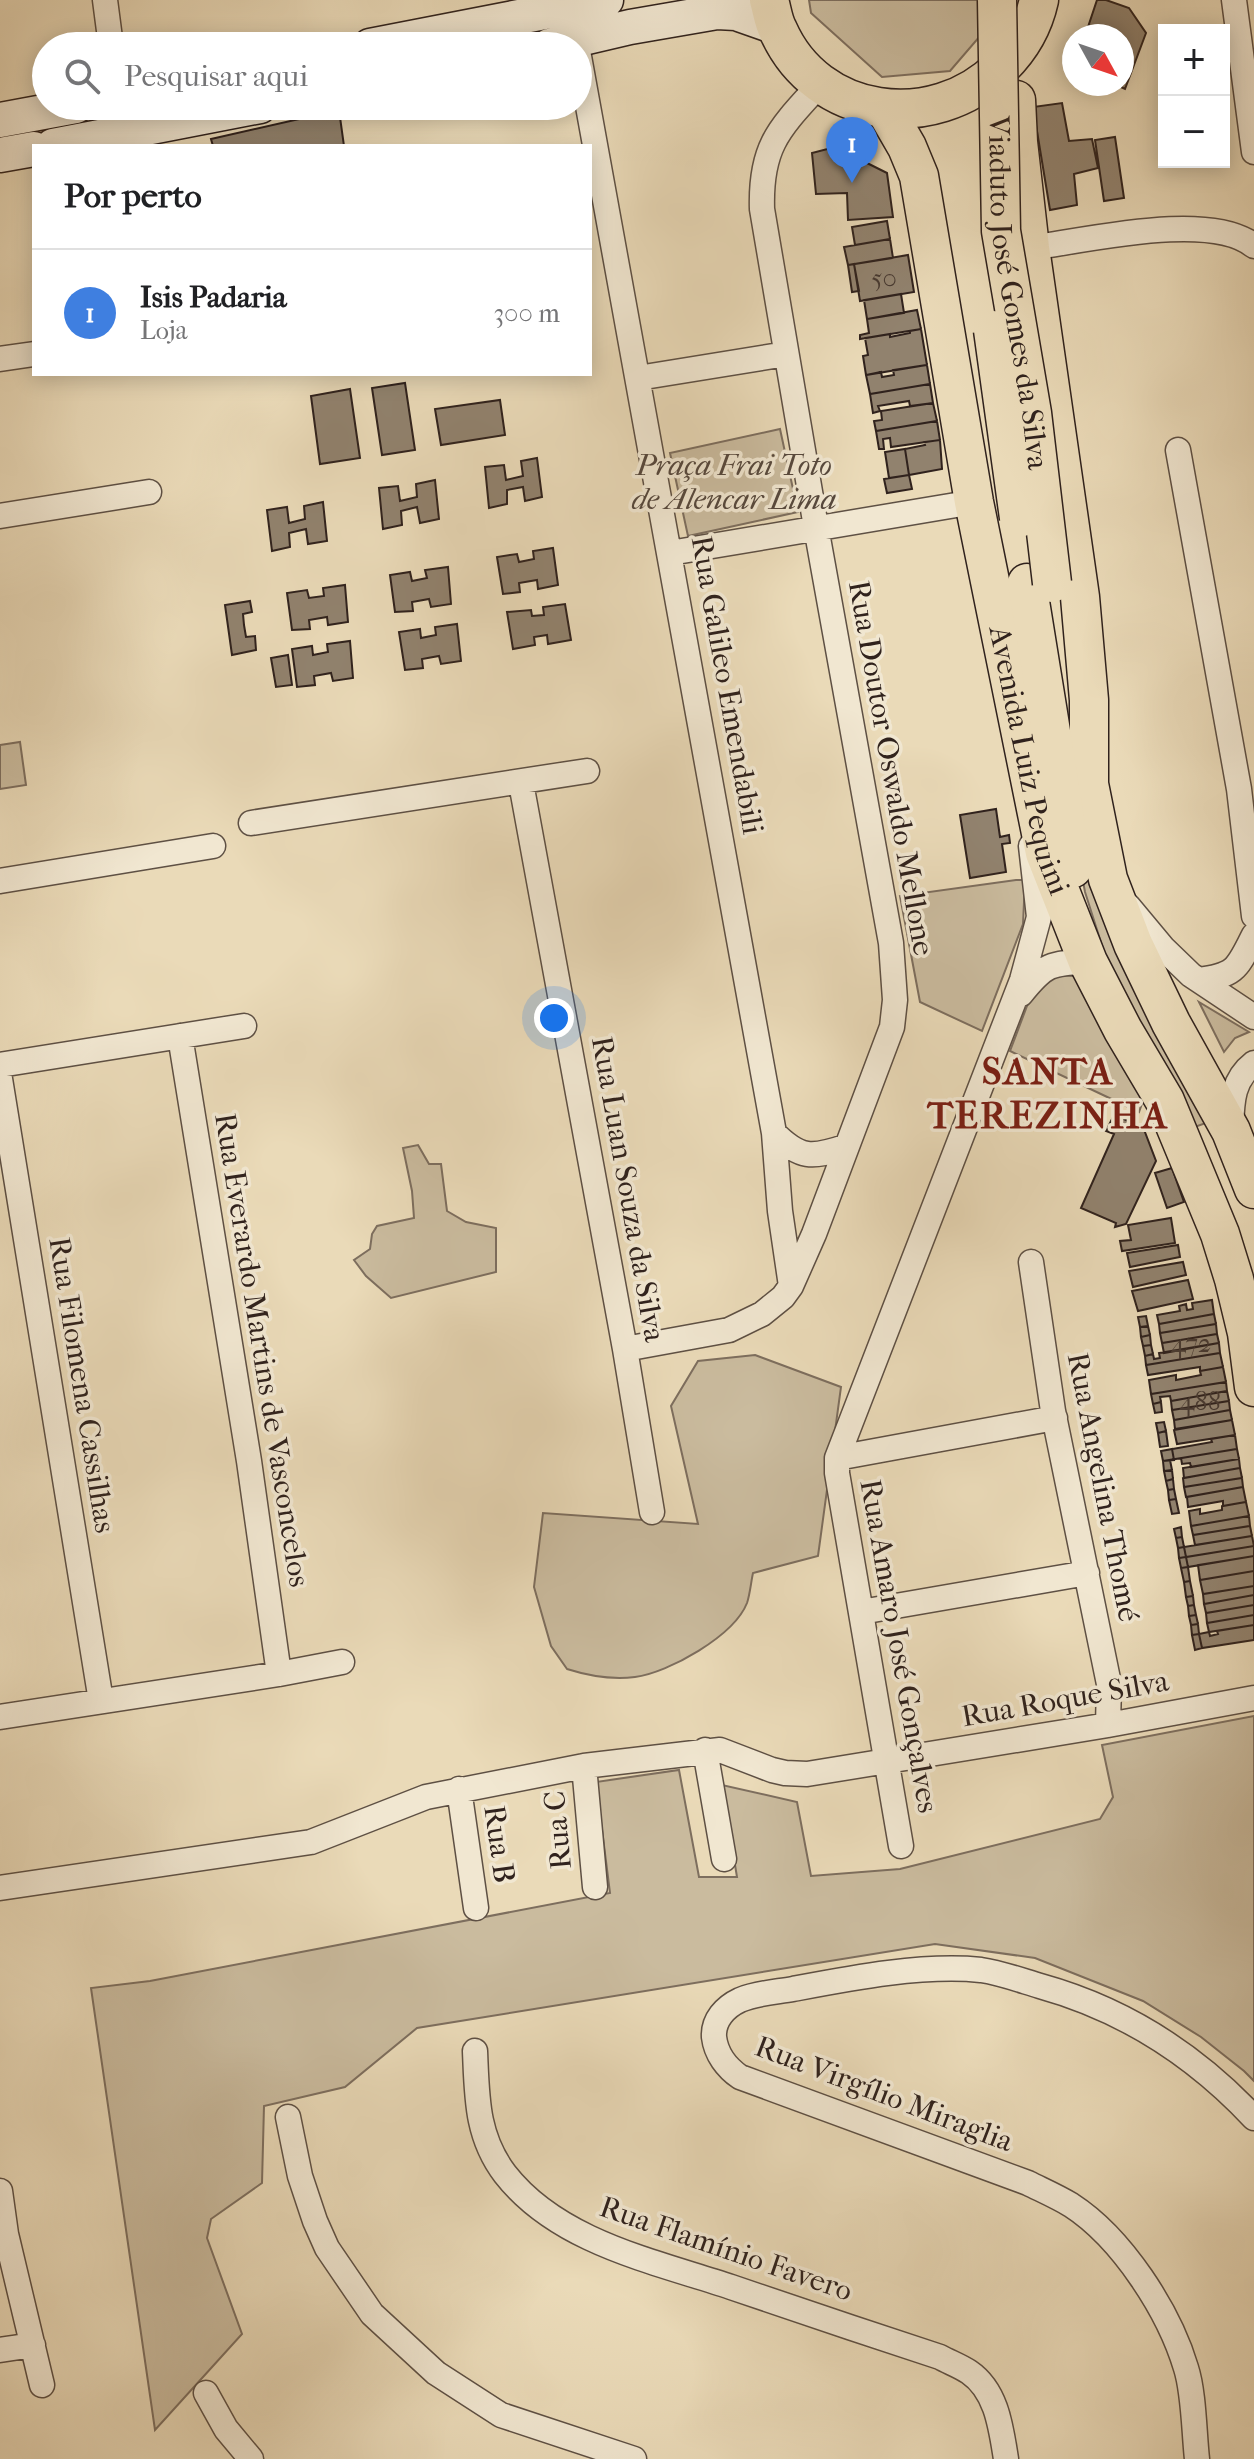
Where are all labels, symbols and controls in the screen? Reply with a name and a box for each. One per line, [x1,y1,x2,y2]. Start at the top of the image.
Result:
north arrow [1062,24,1134,96]
map controls [1158,24,1230,168]
button: + [1158,24,1230,96]
search box [32,32,592,120]
icon: search [60,54,104,98]
text: Pesquisar aqui [124,59,308,94]
button: − [1158,96,1230,168]
street label: Viaduto José Gomes da Silva [981,114,1056,473]
pin: 1 [826,117,878,183]
text: Por perto [64,176,202,216]
house number: 50 [871,263,897,294]
text: Isis Padaria [140,280,287,315]
text: 1 [85,298,95,329]
text: 300 m [493,298,560,329]
text: Loja [140,315,188,346]
park label: Praça Frai Toto de Alencar Lima [632,448,836,517]
street label: Rua Galileo Emendabili [684,533,771,837]
street label: Rua Doutor Oswaldo Mellone [841,578,941,958]
street label: Avenida Luiz Pequini [982,622,1077,900]
your location [534,998,574,1038]
street label: Rua Luan Souza da Silva [584,1033,672,1346]
district label: SANTA TEREZINHA [926,1049,1169,1138]
street label: Rua Everardo Martins de Vasconcelos [207,1110,317,1590]
street label: Rua Filomena Cassilhas [41,1234,123,1536]
house number: 472 [1171,1328,1211,1359]
street label: Rua Angelina Thomé [1060,1350,1146,1625]
house number: 488 [1179,1386,1221,1417]
street label: Rua Amaro José Gonçalves [852,1476,946,1816]
street label: Rua Roque Silva [959,1663,1172,1734]
street label: Rua C [537,1789,579,1871]
street label: Rua B [476,1803,522,1885]
street label: Rua Virgílio Miraglia [750,2029,1019,2160]
street label: Rua Flamínio Favero [595,2189,857,2309]

